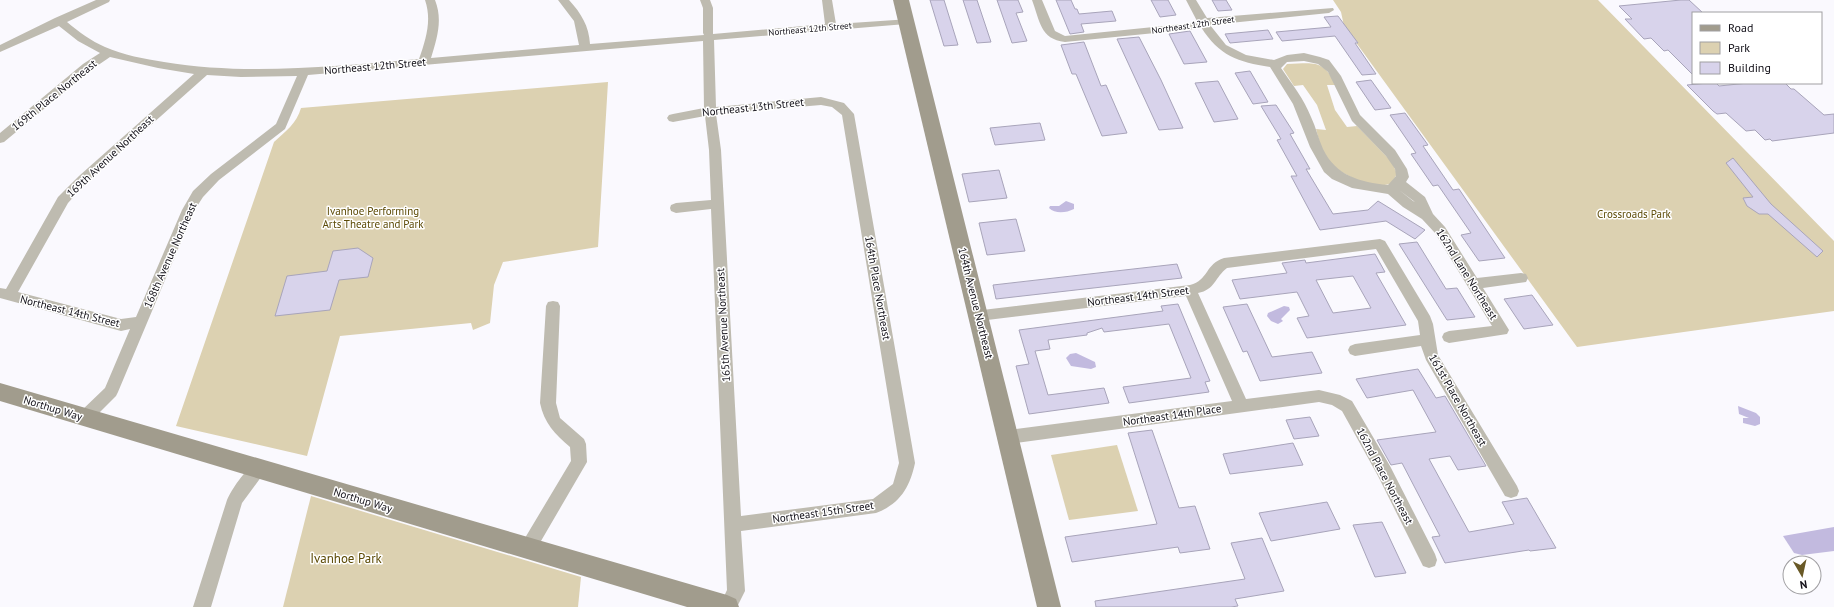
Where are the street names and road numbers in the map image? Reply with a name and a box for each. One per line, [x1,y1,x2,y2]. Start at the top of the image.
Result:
street label: Northeast 12th Street [1151,13,1235,36]
street label: Northeast 12th Street [768,19,852,38]
street label: Northeast 12th Street [323,55,427,77]
street label: 169th Place Northeast [9,56,100,134]
street label: Northeast 13th Street [701,95,805,119]
street label: 169th Avenue Northeast [63,112,157,200]
street label: 168th Avenue Northeast [140,200,200,310]
street label: 162nd Lane Northeast [1433,226,1501,322]
street label: 164th Place Northeast [862,235,894,341]
street label: 164th Avenue Northeast [955,246,997,360]
street label: 165th Avenue Northeast [713,267,733,382]
street label: Northeast 14th Street [1086,283,1190,309]
street label: Northeast 14th Street [19,292,122,330]
street label: 161st Place Northeast [1426,352,1490,449]
street label: Northup Way [22,392,85,424]
street label: Northeast 14th Place [1122,401,1223,429]
street label: 162nd Place Northeast [1354,425,1417,527]
street label: Northup Way [332,484,395,516]
street label: Northeast 15th Street [771,498,875,526]

